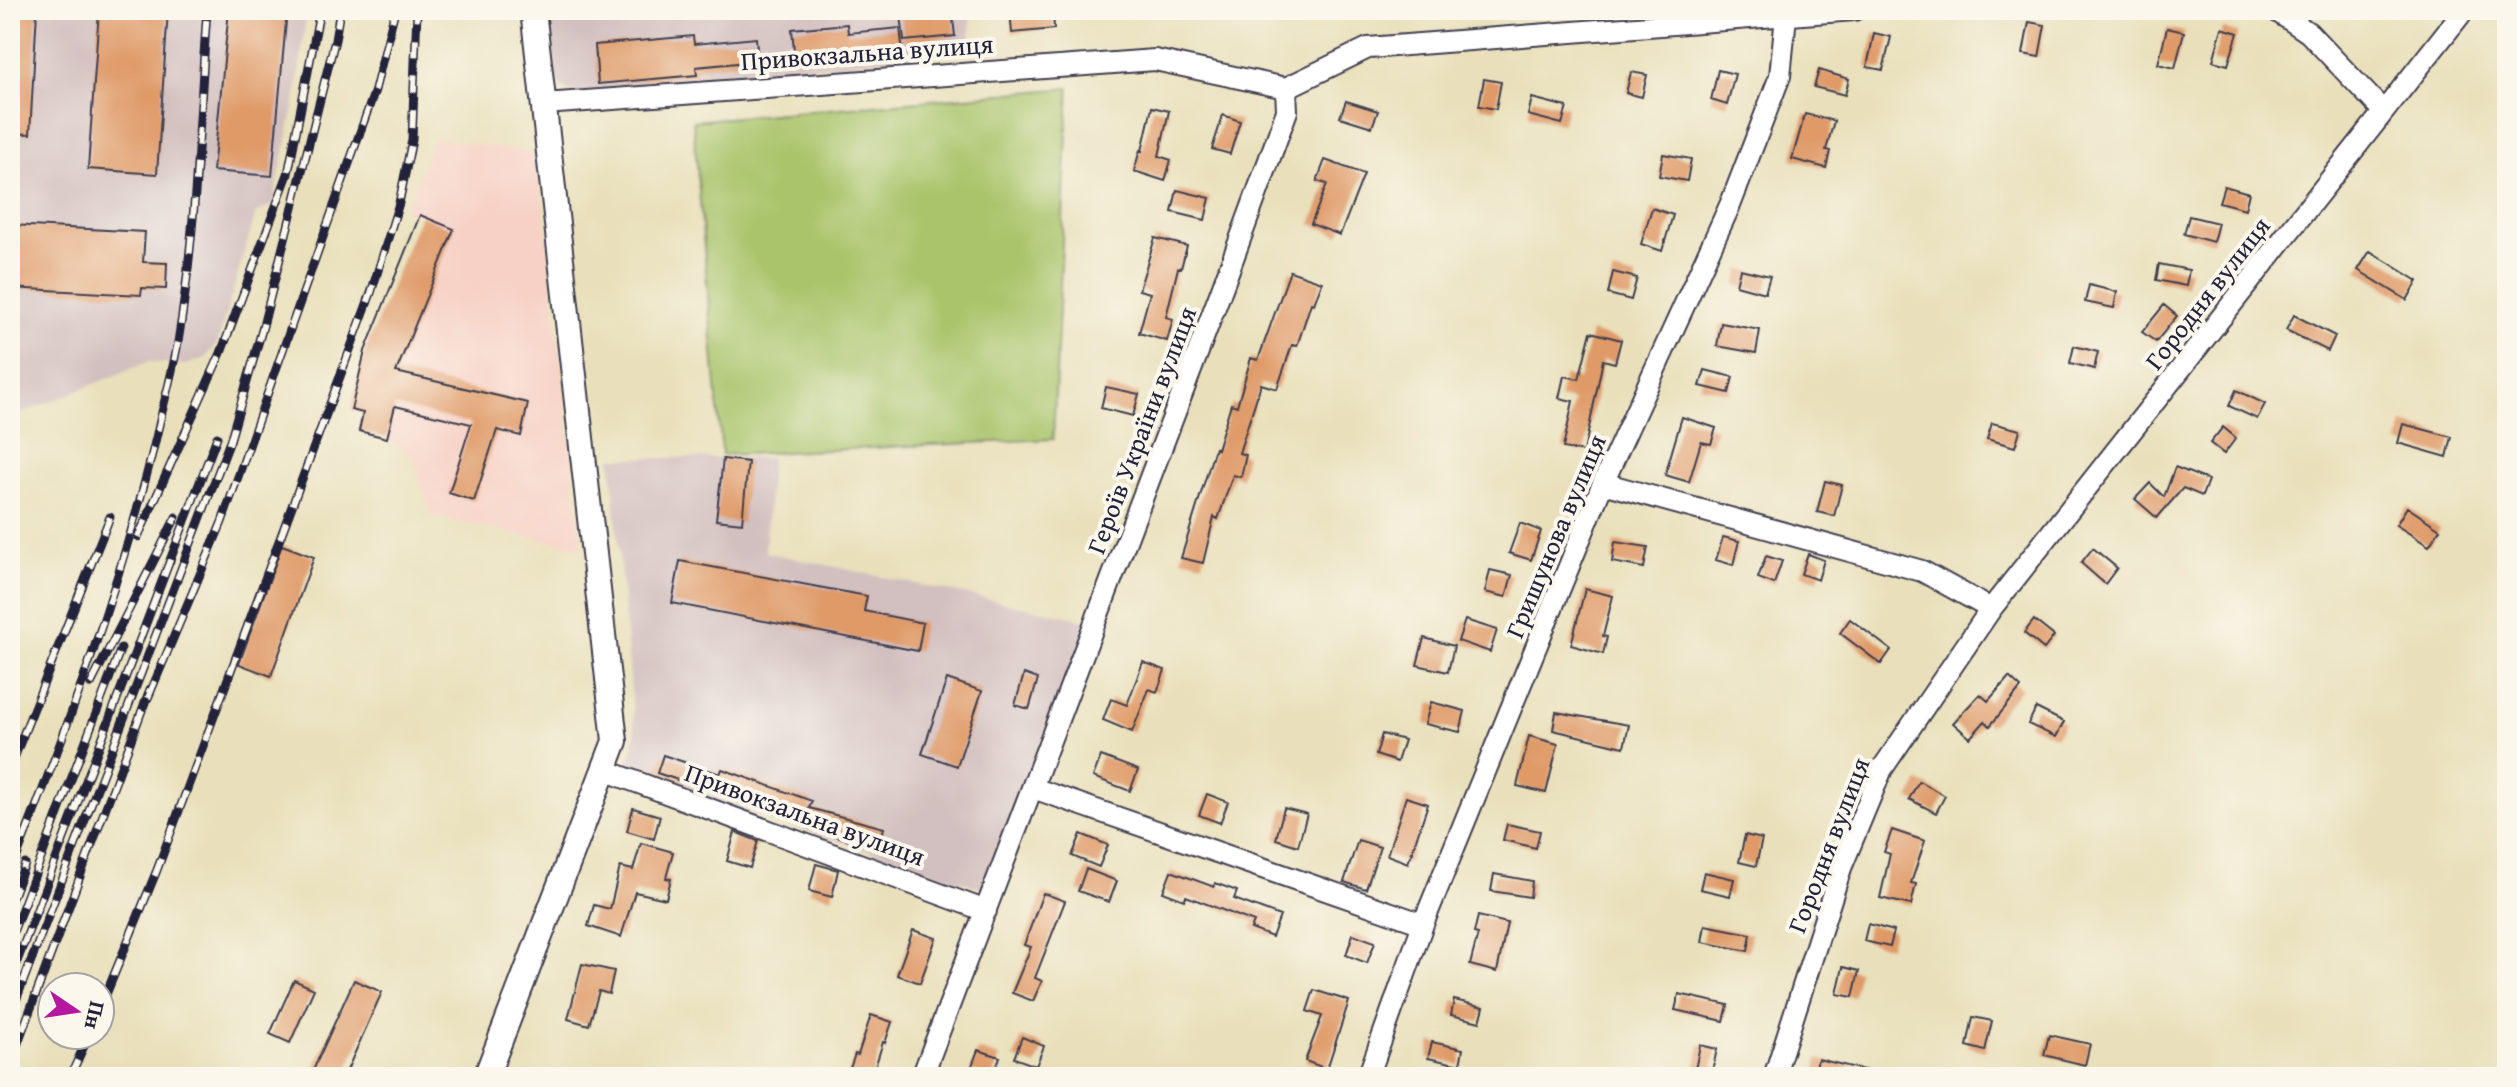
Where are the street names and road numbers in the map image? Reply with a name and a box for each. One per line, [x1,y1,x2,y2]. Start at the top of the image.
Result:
street label: Привокзальна вулиця [740,24,994,80]
street label: Городня вулиця [2135,208,2279,378]
street label: Героїв України вулиця [1076,301,1206,559]
street label: Гришунова вулиця [1494,428,1616,644]
street label: Привокзальна вулиця [680,752,930,876]
street label: Городня вулиця [1777,752,1879,938]

